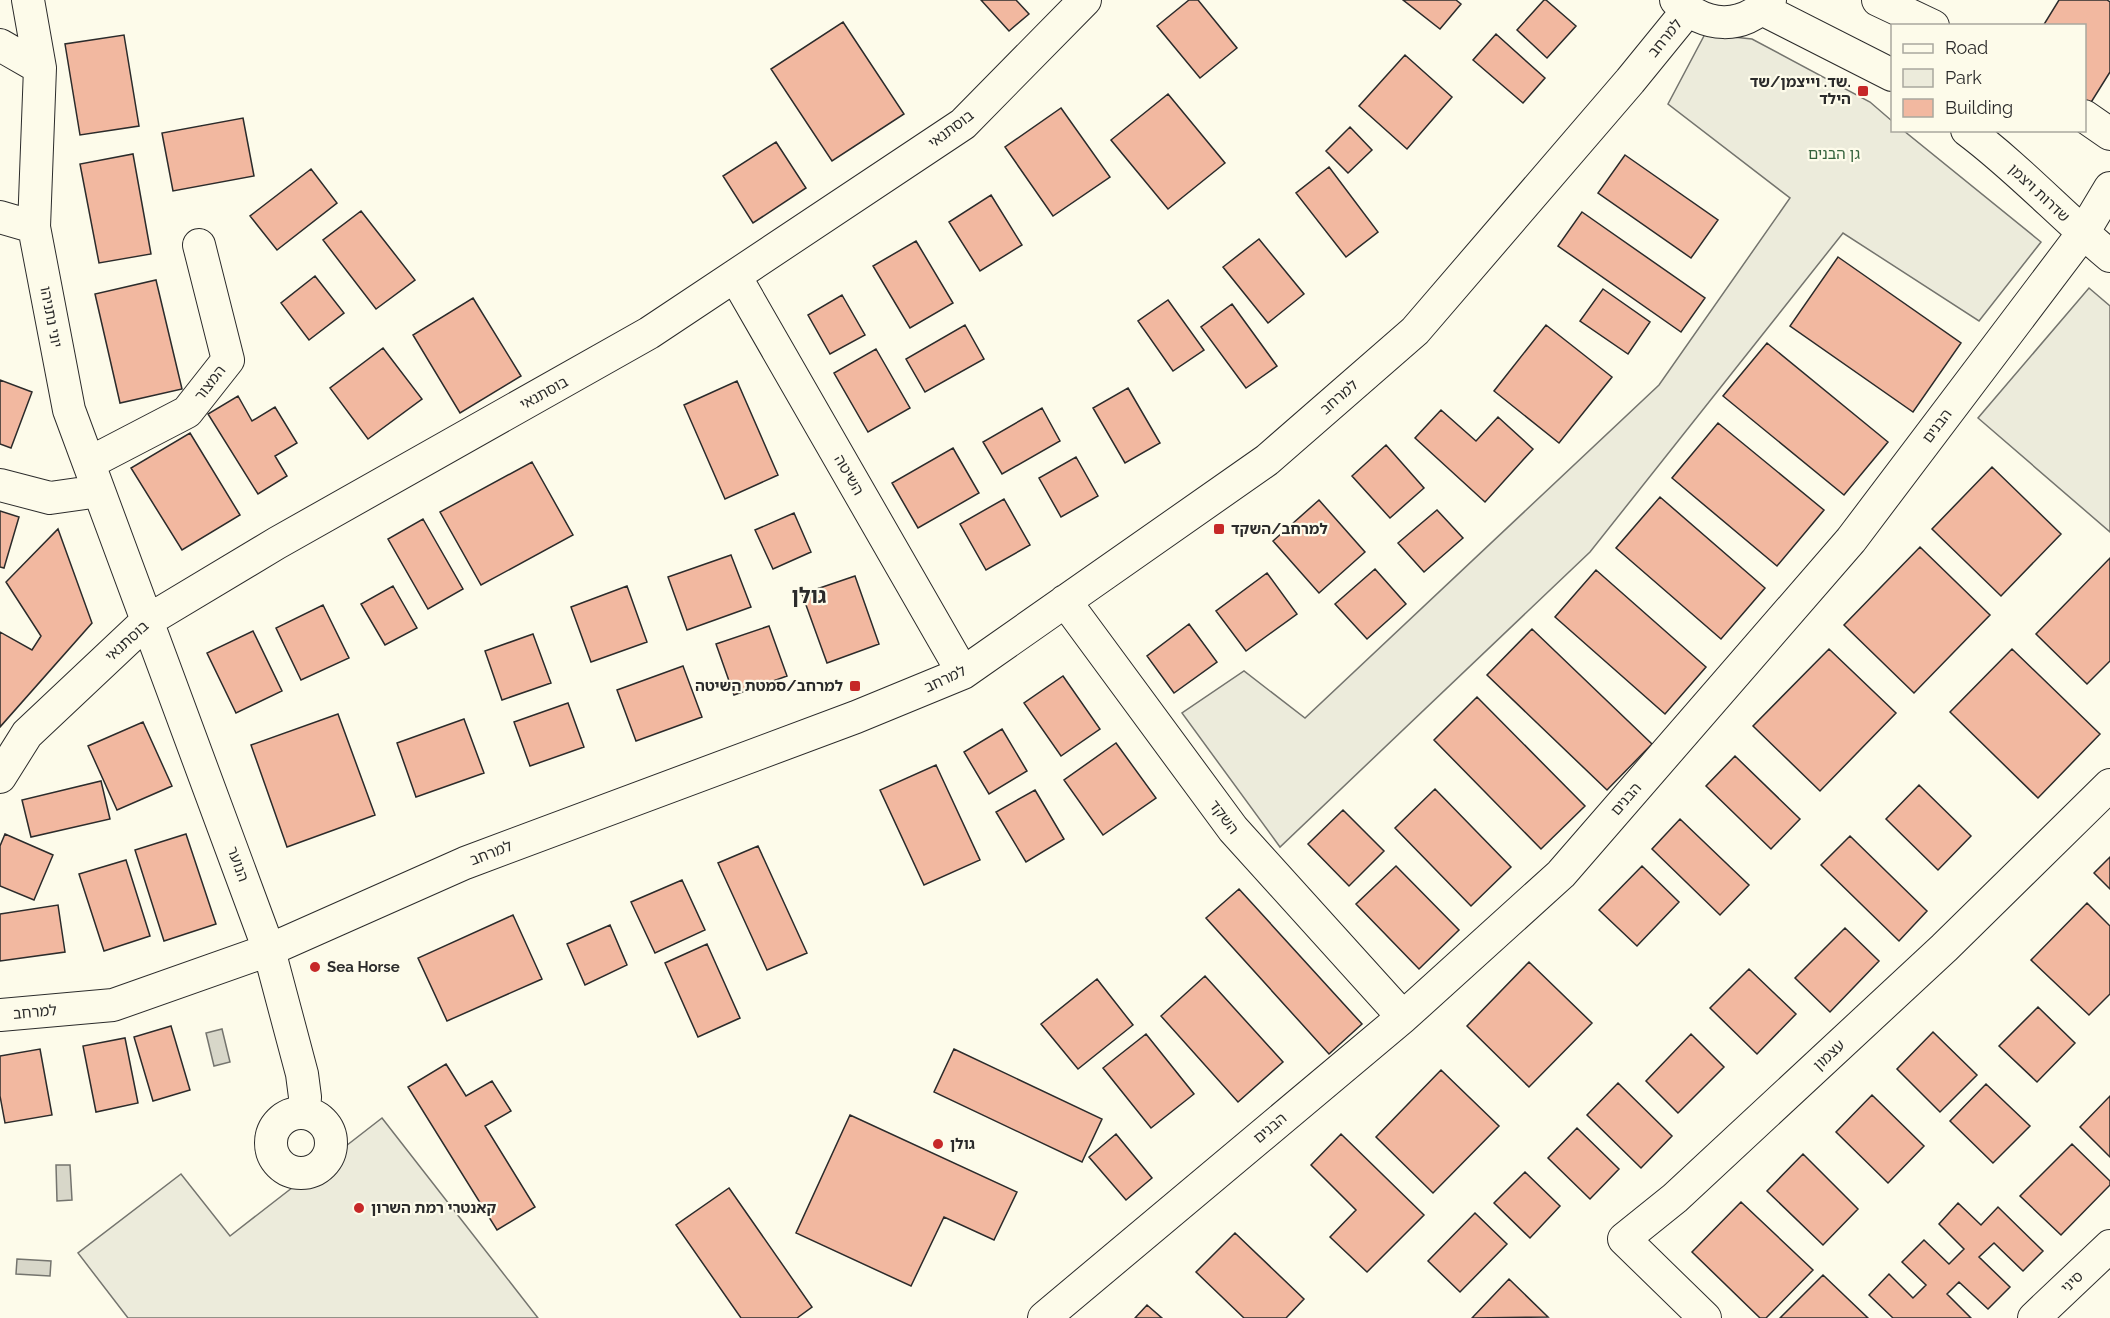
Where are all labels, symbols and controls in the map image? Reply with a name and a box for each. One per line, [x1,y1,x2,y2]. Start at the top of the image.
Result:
street label: למרחב [1644,15,1686,61]
legend [1891,24,2086,132]
text: Road [1945,37,1988,58]
text: Park [1945,67,1982,88]
place label: שד. וייצמן/שד. הילד [1750,73,1851,108]
marker: שד. וייצמן/שד. הילד [1856,84,1870,98]
text: Building [1945,97,2013,118]
street label: בוסתנאי [925,106,978,152]
park label: גן הבנים [1808,145,1860,163]
street label: שדרות ויצמן [2005,160,2073,226]
street label: יוני נתניהו [36,285,66,349]
street label: המצור [191,362,229,404]
street label: בוסתנאי [517,372,572,414]
street label: למרחב [1316,376,1362,418]
street label: הבנים [1918,406,1956,446]
street label: השיטה [830,452,868,498]
place label: למרחב/השקד [1231,520,1328,538]
marker: למרחב/השקד [1212,522,1226,536]
district label: גולן [792,583,827,608]
street label: בוסתנאי [102,617,153,665]
street label: למרחב [921,661,969,696]
place label: למרחב/סמטת השיטה [695,677,843,695]
marker: למרחב/סמטת השיטה [848,679,862,693]
street label: הבנים [1607,779,1645,819]
street label: השקד [1205,796,1243,838]
street label: למרחב [467,837,515,869]
street label: הנוער [223,844,253,884]
place label: Sea Horse [327,958,400,976]
marker: Sea Horse [308,960,322,974]
street label: למרחב [12,1001,58,1023]
street label: עצמון [1809,1036,1849,1074]
street label: הבנים [1250,1109,1290,1147]
place label: גולן [950,1135,975,1153]
marker: גולן [931,1137,945,1151]
place label: קאנטרי רמת השרון [371,1199,496,1217]
marker: קאנטרי רמת השרון [352,1201,366,1215]
street label: סיני [2057,1267,2087,1297]

